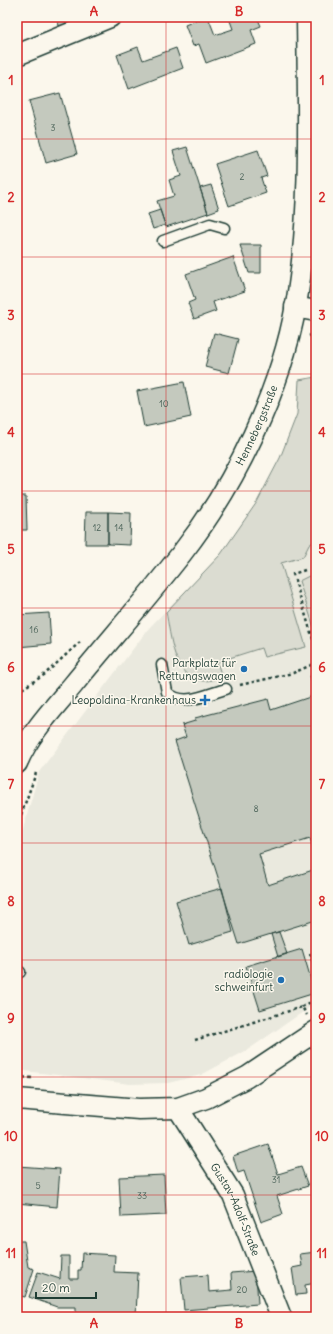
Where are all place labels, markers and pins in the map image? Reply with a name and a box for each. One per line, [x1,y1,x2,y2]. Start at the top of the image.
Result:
place label: Parkplatz für Rettungswagen [159,656,237,683]
marker: Parkplatz für Rettungswagen [239,664,249,674]
place label: Leopoldina-Krankenhaus [72,693,196,707]
marker: Leopoldina-Krankenhaus [199,694,211,706]
place label: radiologie schweinfurt [215,967,273,994]
marker: radiologie schweinfurt [276,975,286,985]

